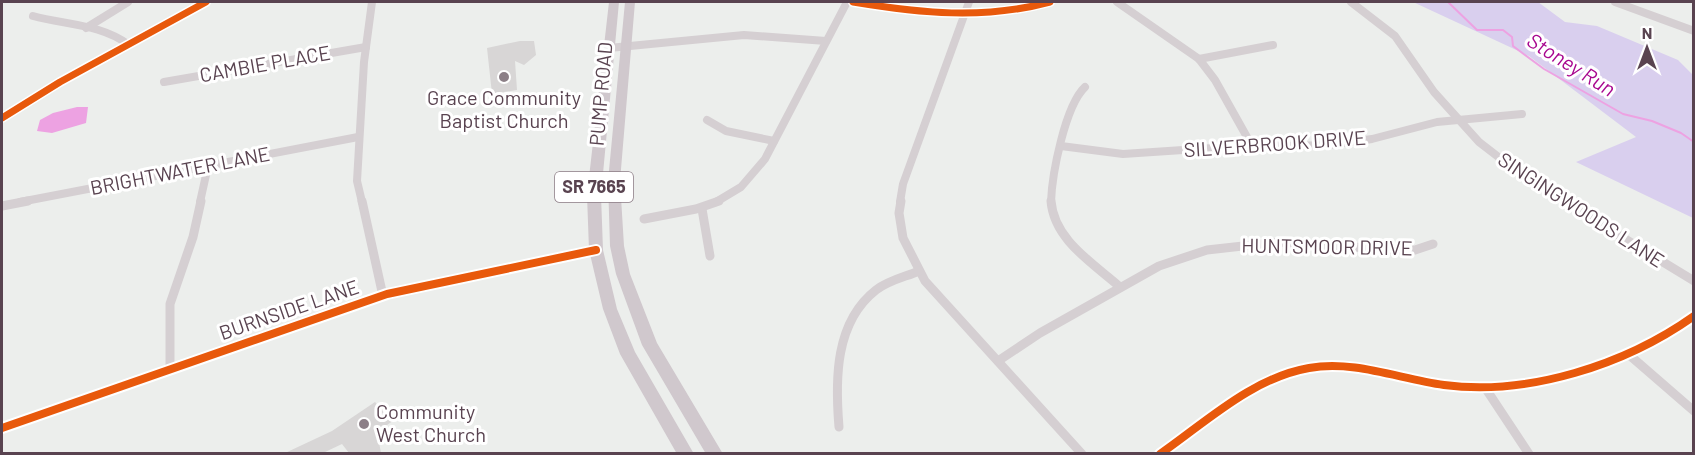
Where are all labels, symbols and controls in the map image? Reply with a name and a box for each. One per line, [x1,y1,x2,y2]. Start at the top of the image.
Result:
north arrow [1617,18,1677,78]
text: N [1642,23,1652,42]
water label: Stoney Run [1523,27,1621,101]
street label: CAMBIE PLACE [197,40,332,86]
street label: PUMP ROAD [584,41,616,147]
marker: Grace Community Baptist Church [497,70,511,84]
place label: Grace Community Baptist Church [427,85,581,132]
street label: SILVERBROOK DRIVE [1183,125,1367,161]
street label: BRIGHTWATER LANE [88,141,272,199]
street label: SINGINGWOODS LANE [1494,146,1669,272]
road number: SR 7665 [555,172,633,202]
street label: HUNTSMOOR DRIVE [1241,233,1413,259]
street label: BURNSIDE LANE [216,274,362,344]
place label: Community West Church [376,399,486,446]
marker: Community West Church [357,417,371,431]

